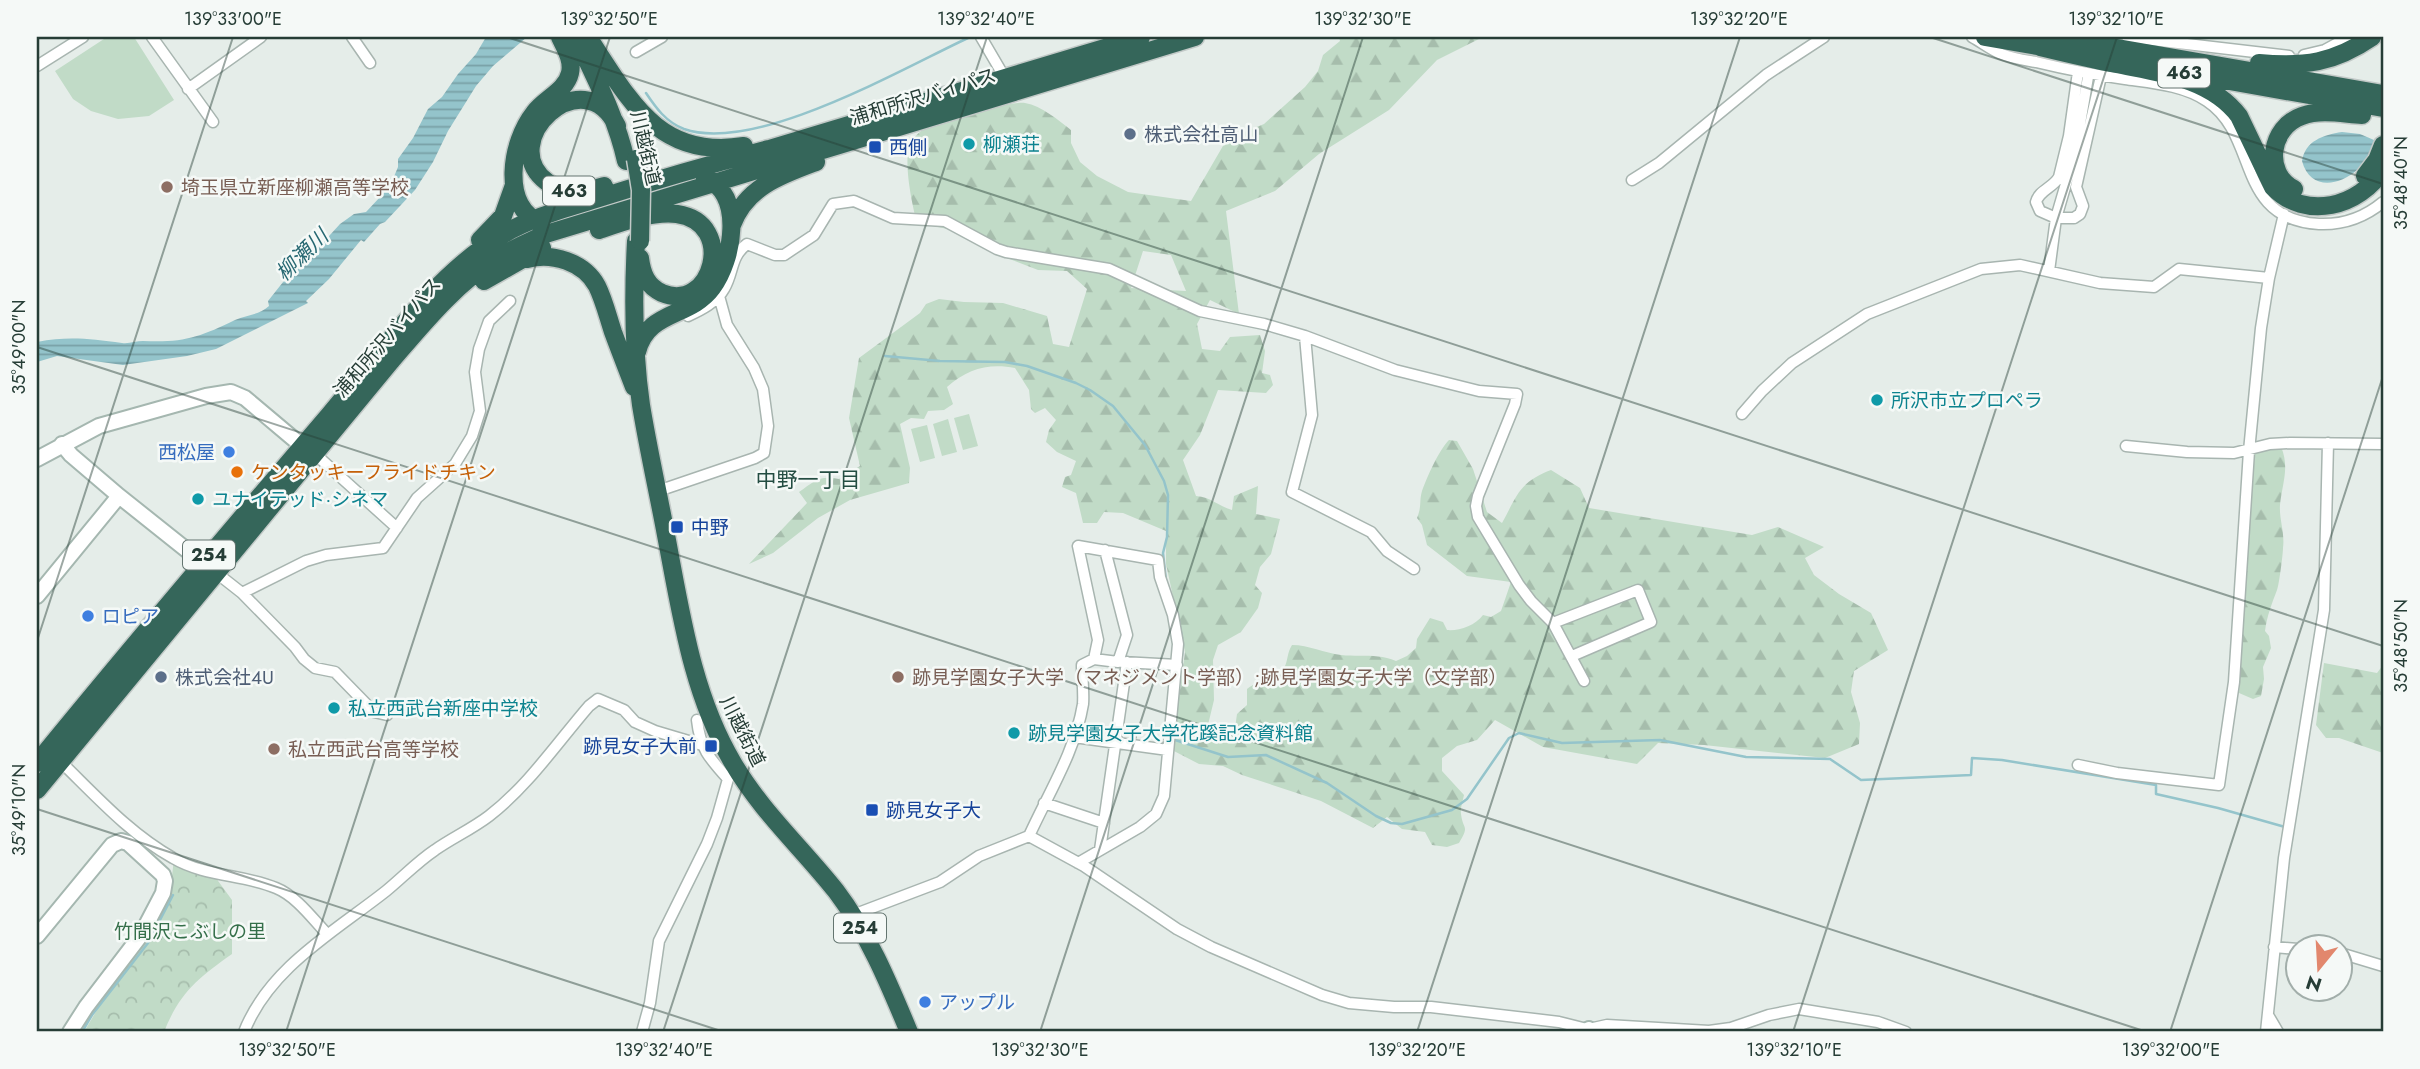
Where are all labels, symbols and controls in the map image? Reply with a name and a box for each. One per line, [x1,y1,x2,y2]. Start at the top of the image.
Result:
text: 139°33'00"E [184,6,282,32]
text: 139°32'50"E [560,6,658,32]
text: 139°32'40"E [937,6,1035,32]
text: 139°32'30"E [1314,6,1412,32]
text: 139°32'20"E [1690,6,1788,32]
text: 139°32'10"E [2068,6,2164,32]
road number: 463 [2158,58,2210,88]
street label: 浦和所沢バイパス [847,61,1000,132]
street label: 川越街道 [624,108,667,188]
place label: 株式会社高山 [1144,121,1258,148]
marker: 株式会社高山 [1122,126,1138,142]
place label: 柳瀬荘 [983,131,1040,158]
place label: 西側 [889,134,927,161]
marker: 柳瀬荘 [961,136,977,152]
text: 35°48'40"N [2388,136,2414,230]
marker: 西側 [867,139,883,155]
place label: 埼玉県立新座柳瀬高等学校 [181,174,409,201]
road number: 463 [543,176,595,206]
marker: 埼玉県立新座柳瀬高等学校 [159,179,175,195]
water label: 柳瀬川 [269,221,337,288]
street label: 浦和所沢バイパス [327,271,447,403]
text: 35°49'00"N [6,300,32,394]
place label: 所沢市立プロペラ [1891,387,2043,414]
marker: 所沢市立プロペラ [1869,392,1885,408]
place label: 西松屋 [158,439,215,466]
marker: 西松屋 [221,444,237,460]
place label: ケンタッキーフライドチキン [251,459,496,486]
marker: ケンタッキーフライドチキン [229,464,245,480]
district label: 中野一丁目 [756,465,861,495]
place label: ユナイテッド·シネマ [212,486,388,513]
marker: ユナイテッド·シネマ [190,491,206,507]
place label: 中野 [691,514,729,541]
marker: 中野 [669,519,685,535]
road number: 254 [183,540,235,570]
text: 35°48'50"N [2388,599,2414,693]
place label: ロピア [102,603,159,630]
marker: ロピア [80,608,96,624]
place label: 株式会社4U [175,664,274,691]
place label: 跡見学園女子大学（マネジメント学部）;跡見学園女子大学（文学部） [912,664,1507,691]
marker: 株式会社4U [153,669,169,685]
marker: 跡見学園女子大学（マネジメント学部）;跡見学園女子大学（文学部） [890,669,906,685]
street label: 川越街道 [713,691,772,771]
place label: 私立西武台新座中学校 [348,695,538,722]
marker: 私立西武台新座中学校 [326,700,342,716]
place label: 跡見学園女子大学花蹊記念資料館 [1028,720,1313,747]
marker: 跡見学園女子大学花蹊記念資料館 [1006,725,1022,741]
place label: 跡見女子大前 [583,733,697,760]
place label: 私立西武台高等学校 [288,736,459,763]
marker: 跡見女子大前 [703,738,719,754]
marker: 私立西武台高等学校 [266,741,282,757]
text: 35°49'10"N [6,764,32,856]
place label: 跡見女子大 [886,797,981,824]
marker: 跡見女子大 [864,802,880,818]
road number: 254 [834,914,886,943]
park label: 竹間沢こぶしの里 [114,918,266,945]
north arrow [2284,932,2354,1002]
text: N [2303,969,2325,999]
place label: アップル [939,989,1015,1016]
marker: アップル [917,994,933,1010]
text: 139°32'50"E [238,1037,336,1063]
text: 139°32'40"E [615,1037,713,1063]
text: 139°32'30"E [991,1037,1089,1063]
text: 139°32'20"E [1368,1037,1466,1063]
text: 139°32'10"E [1746,1037,1842,1063]
text: 139°32'00"E [2122,1037,2220,1063]

